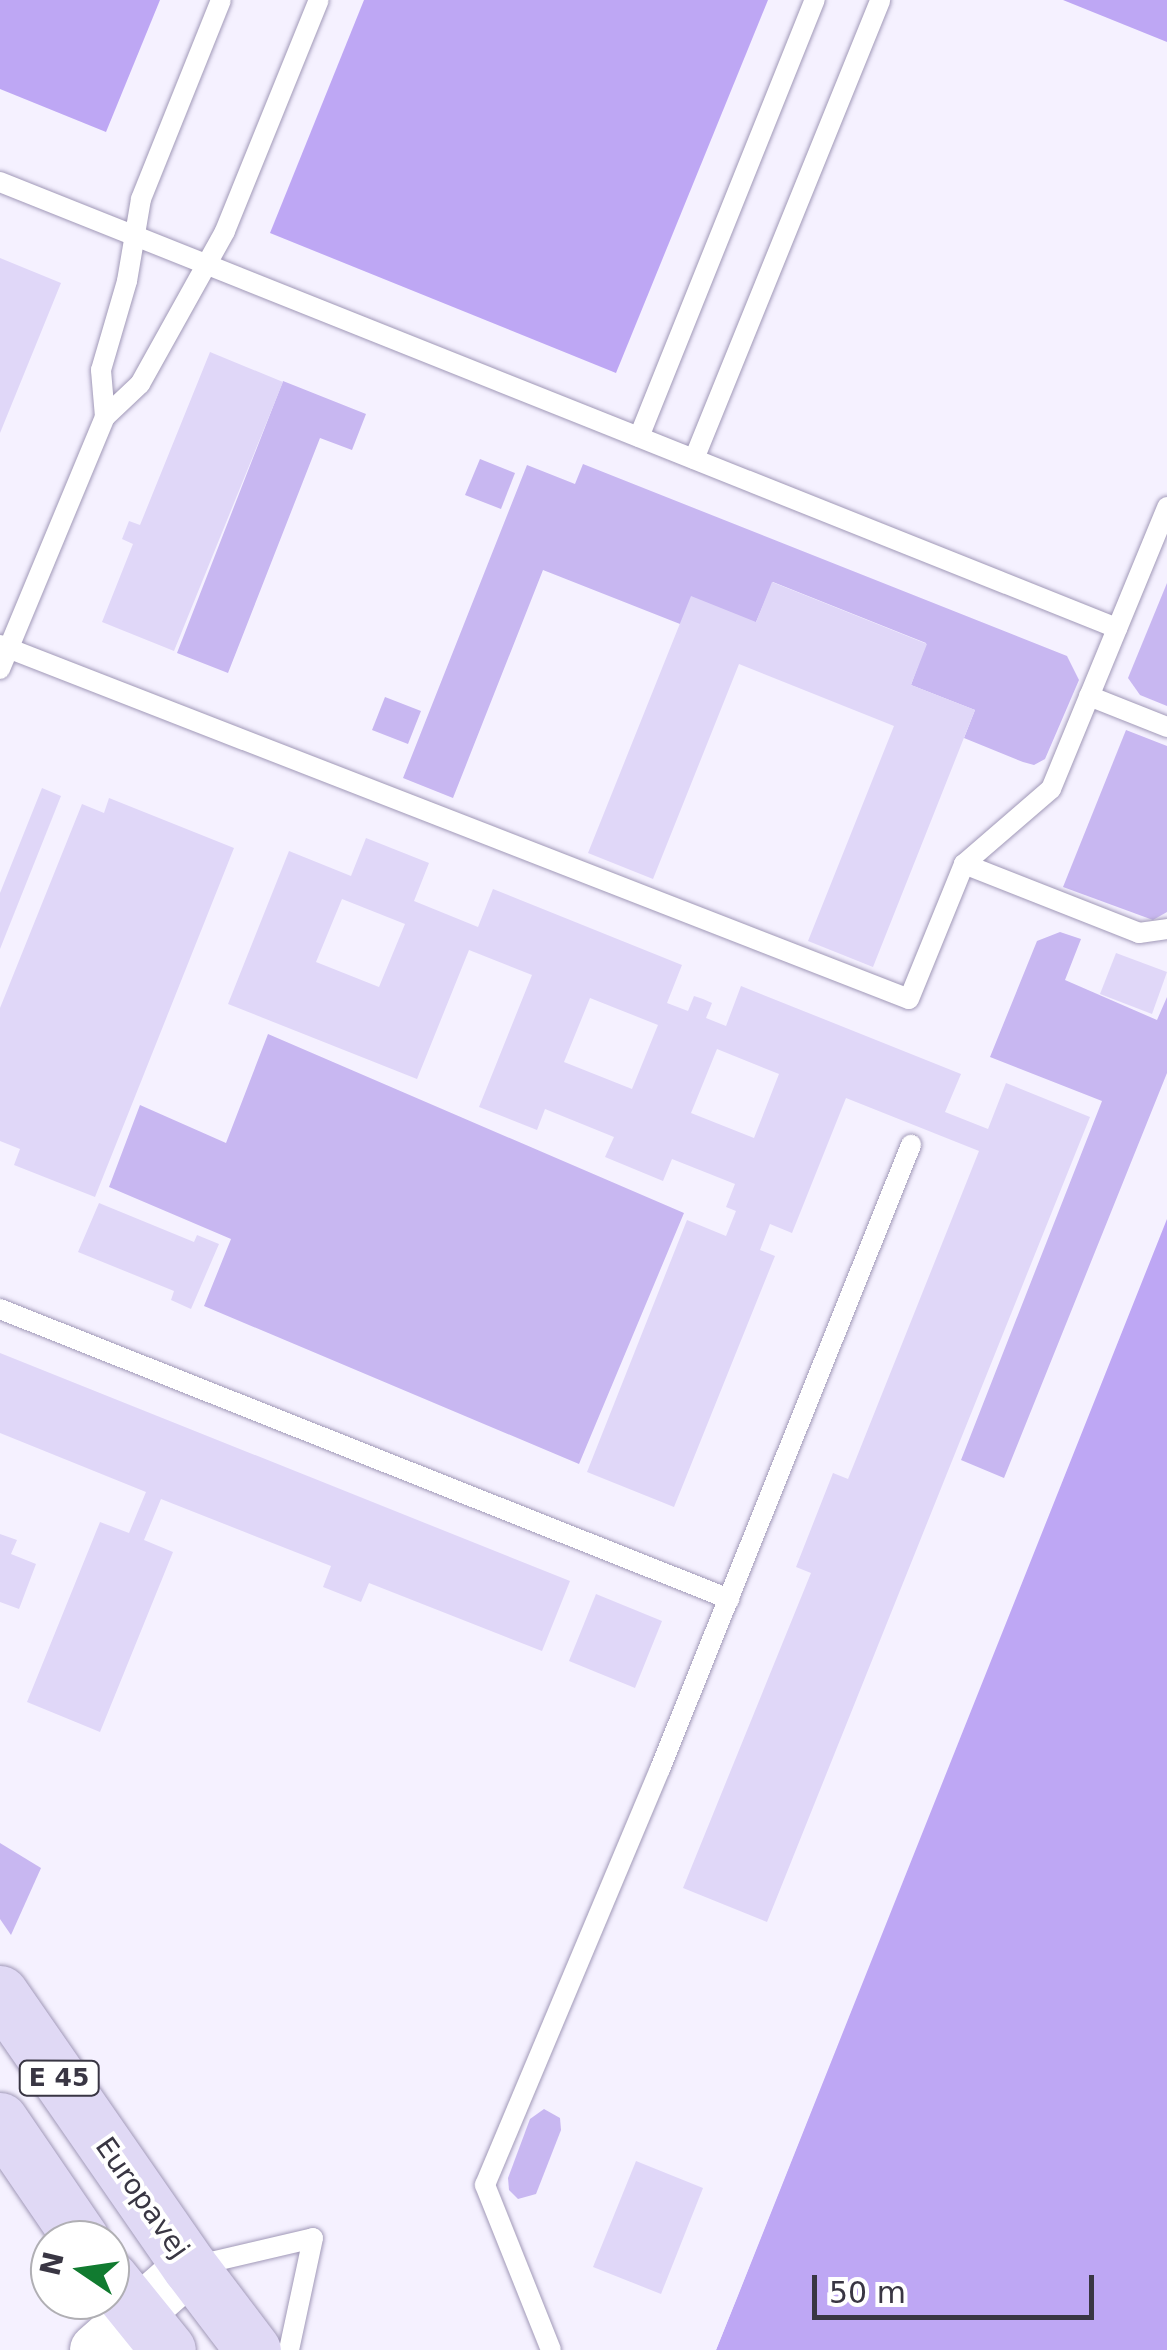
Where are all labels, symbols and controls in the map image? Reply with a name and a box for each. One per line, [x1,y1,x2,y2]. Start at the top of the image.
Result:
road number: E 45 [17,2058,102,2098]
street label: Europavej [88,2131,196,2265]
north arrow [30,2220,130,2320]
text: N [34,2248,71,2279]
scale bar [817,2255,1100,2317]
text: 50 m [829,2275,906,2310]

